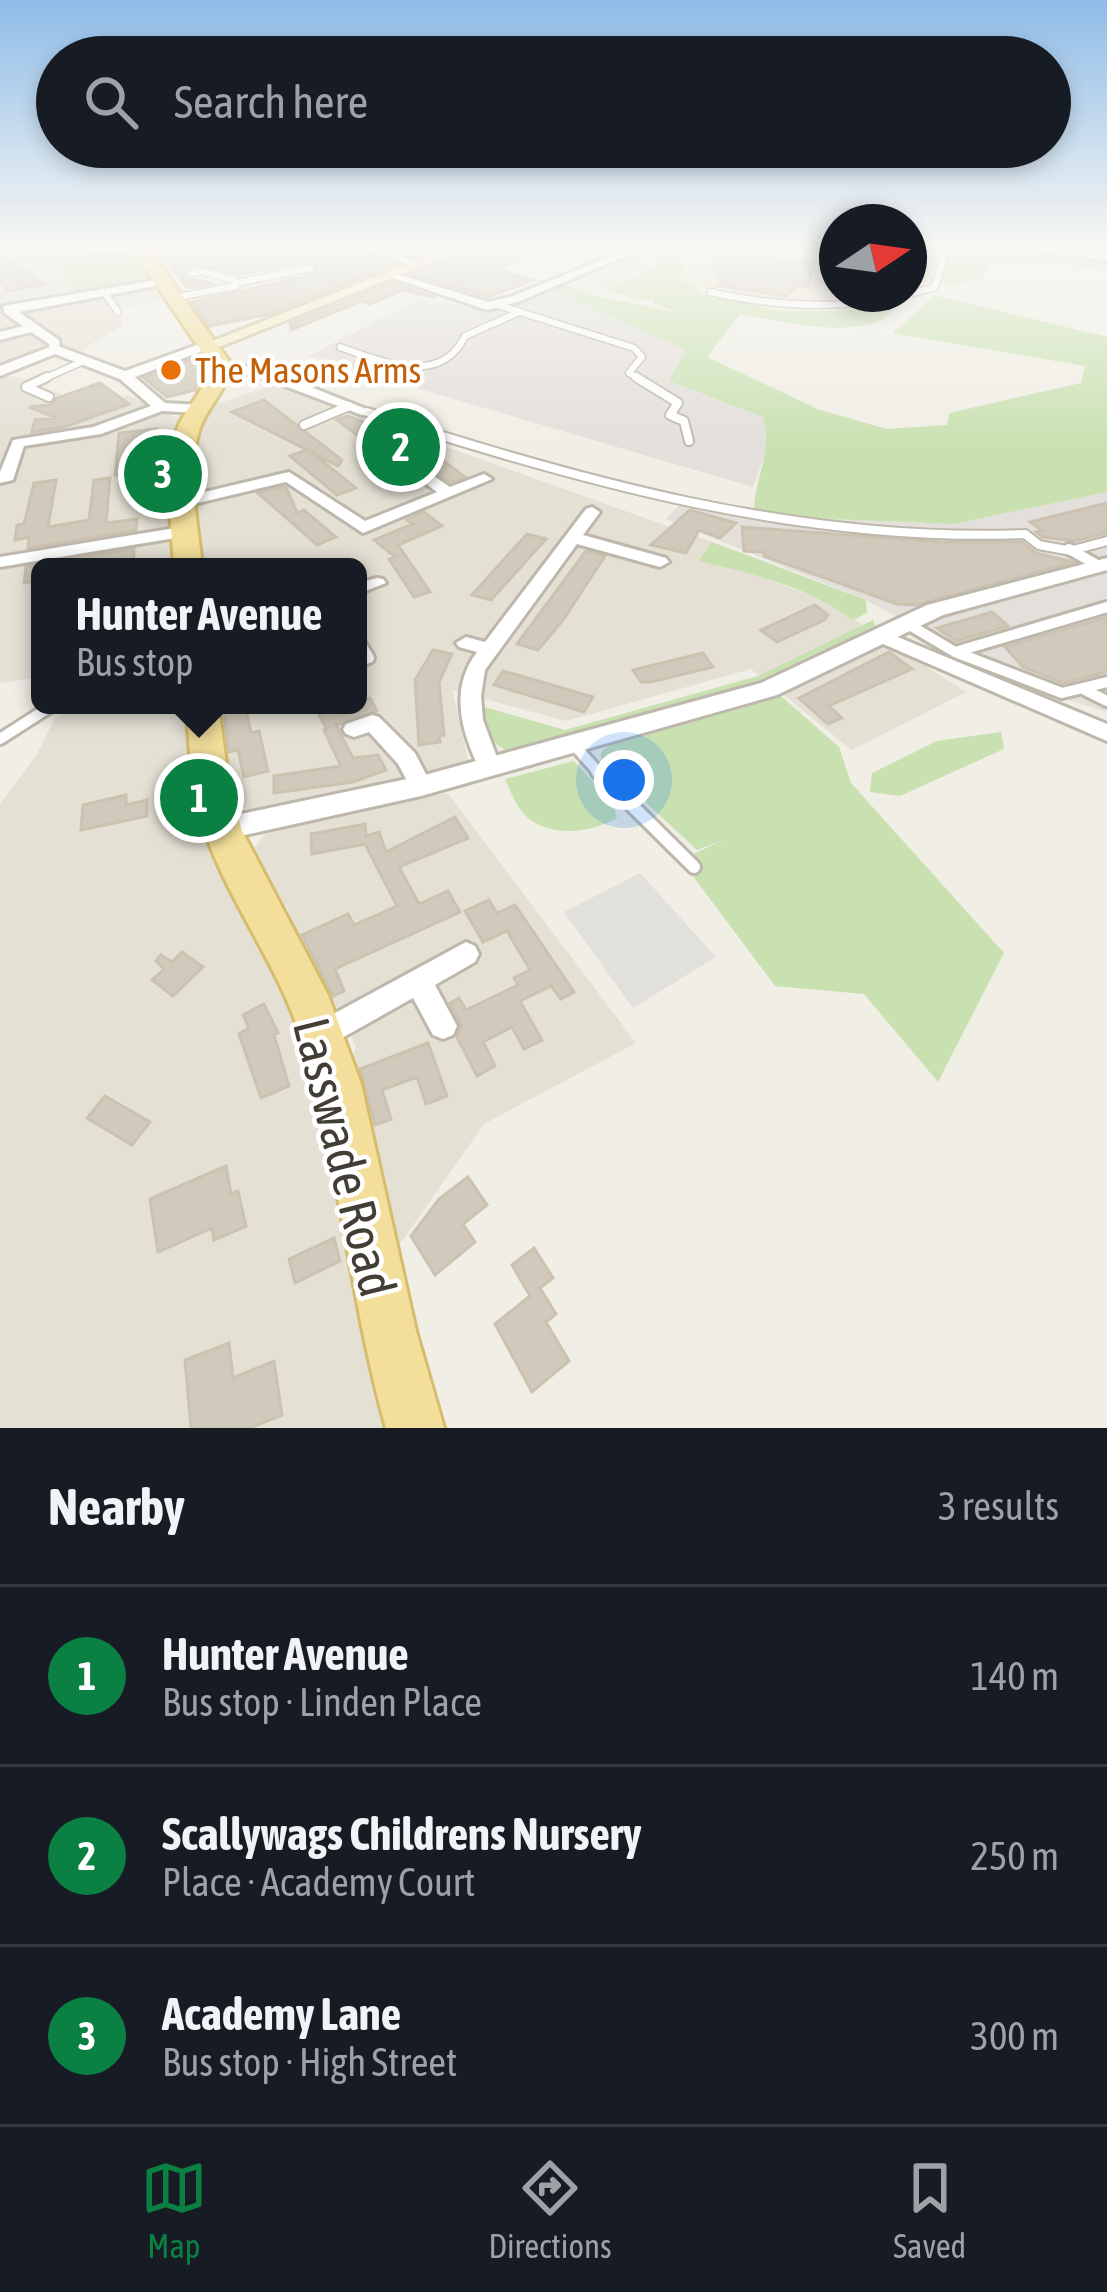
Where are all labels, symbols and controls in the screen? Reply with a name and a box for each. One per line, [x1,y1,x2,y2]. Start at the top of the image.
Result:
search box [36,36,1071,168]
icon: search [78,69,144,135]
text: Search here [174,76,368,128]
north arrow [819,204,927,312]
place label: The Masons Arms [195,349,421,391]
marker: The Masons Arms [158,357,184,383]
pin: 2 [362,402,440,492]
pin: 3 [124,429,202,519]
popup [31,558,367,714]
text: Hunter Avenue [76,588,322,640]
text: Bus stop [76,640,194,684]
your location [594,750,654,810]
pin: 1 [160,753,238,843]
street label: Lasswade Road [282,1012,408,1302]
text: Nearby [48,1477,185,1536]
text: 3 results [938,1484,1059,1528]
text: Hunter Avenue [162,1628,409,1680]
text: 1 [78,1654,96,1698]
text: 140 m [971,1654,1059,1698]
text: Bus stop · Linden Place [162,1680,482,1724]
text: Scallywags Childrens Nursery [162,1808,642,1860]
text: 2 [78,1834,96,1878]
text: 250 m [971,1834,1059,1878]
text: Place · Academy Court [162,1860,475,1904]
text: Academy Lane [162,1988,401,2040]
text: 3 [78,2014,96,2058]
text: 300 m [971,2014,1059,2058]
text: Bus stop · High Street [162,2040,457,2084]
tab: Map [141,2155,207,2265]
tab: Directions [488,2155,612,2265]
tab: Saved [893,2155,966,2265]

